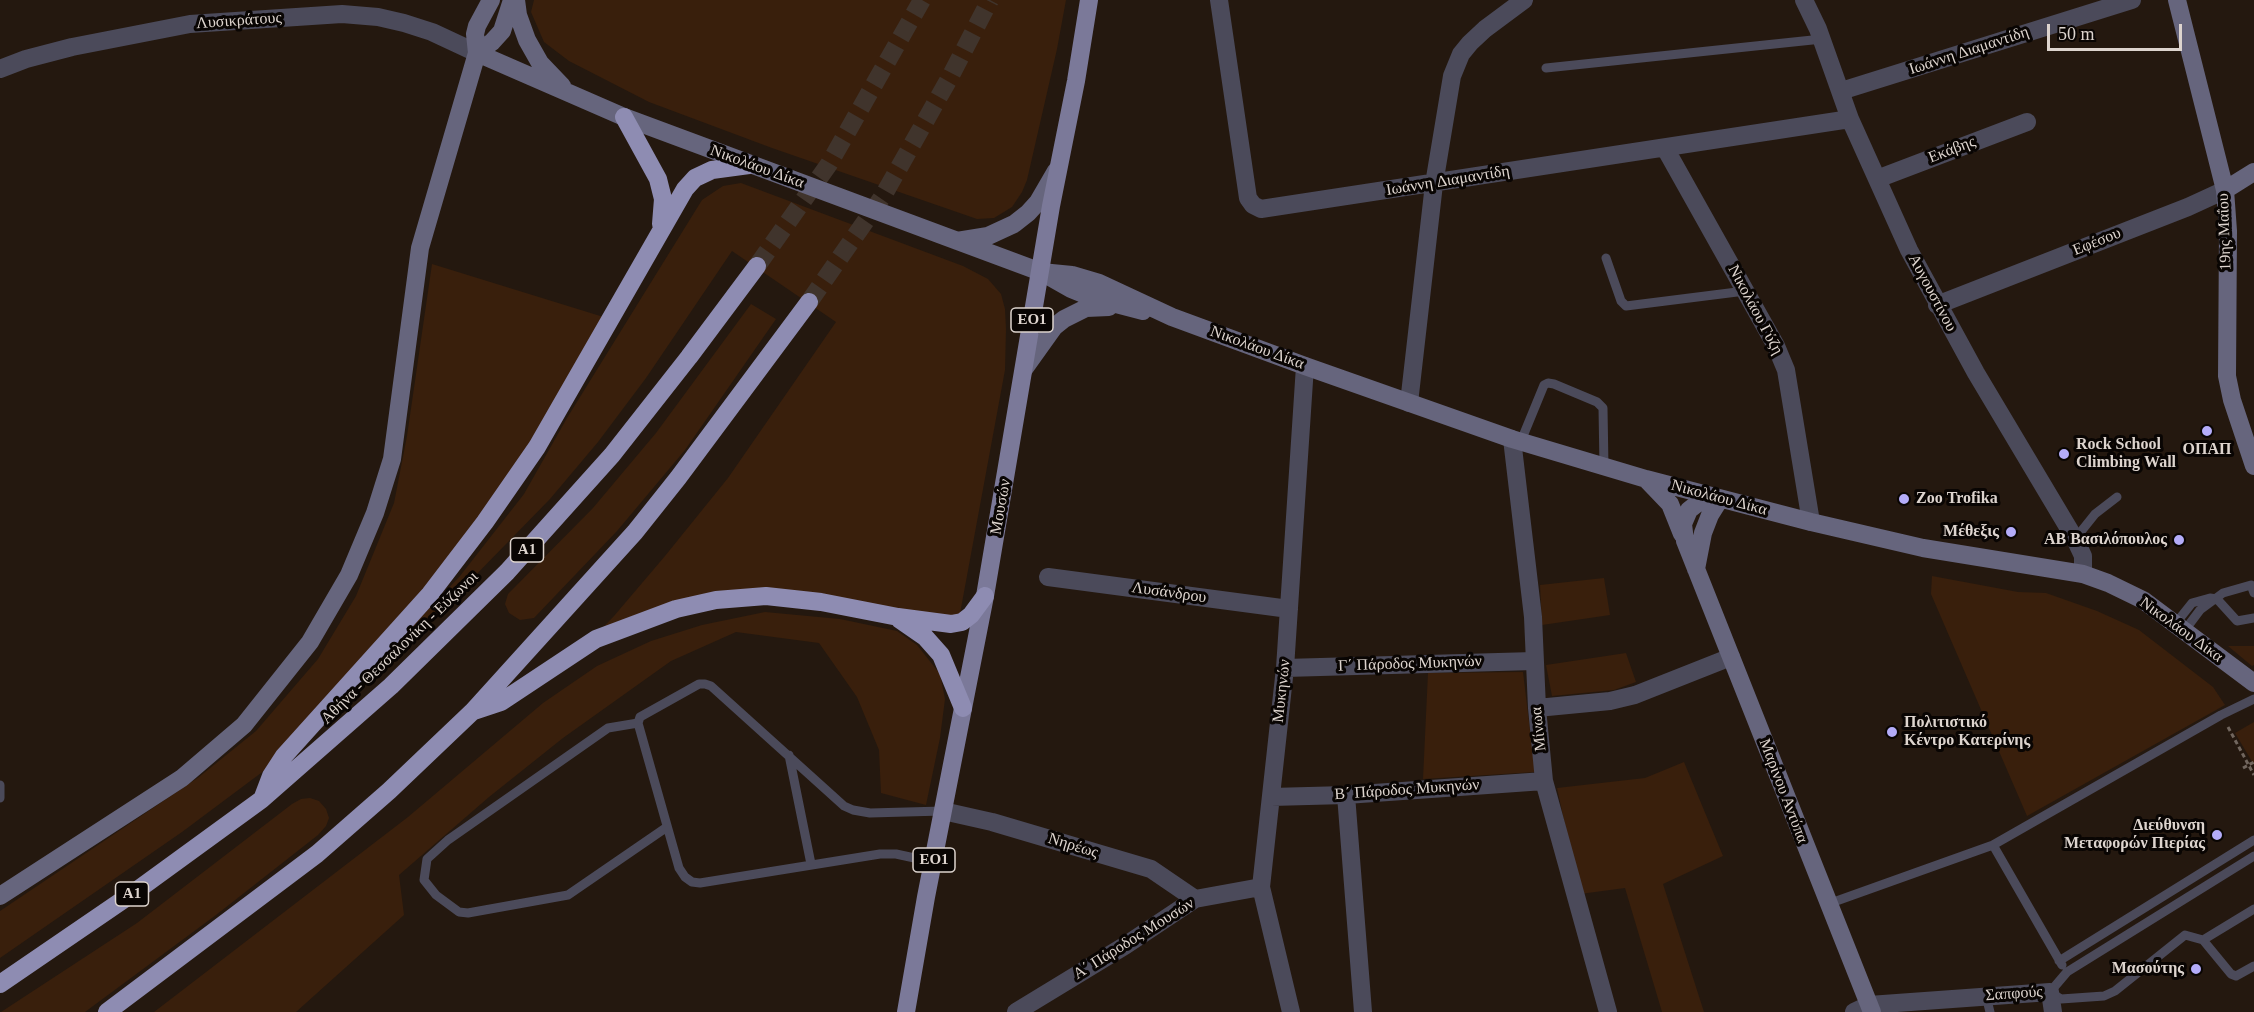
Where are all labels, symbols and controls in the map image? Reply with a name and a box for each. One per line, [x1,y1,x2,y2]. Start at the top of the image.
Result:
street label: Λυσικράτους [196,8,282,34]
scale bar [2050,12,2185,50]
street label: Ιωάννη Διαμαντίδη [1907,23,2031,79]
text: 50 m [2058,24,2095,44]
street label: Εκάβης [1926,132,1978,168]
street label: Νικολάου Δίκα [707,141,807,193]
street label: Ιωάννη Διαμαντίδη [1385,162,1511,200]
street label: 19ης Μαΐου [2214,193,2236,271]
street label: Εφέσου [2070,224,2124,260]
street label: Αυγουστίνου [1904,251,1960,335]
street label: Νικολάου Γύζη [1723,262,1787,358]
road number: ΕΟ1 [1011,308,1053,332]
street label: Νικολάου Δίκα [1207,322,1307,374]
marker: ΟΠΑΠ [2200,424,2214,438]
place label: Rock School Climbing Wall [2076,435,2176,473]
place label: ΟΠΑΠ [2183,440,2231,460]
marker: Rock School Climbing Wall [2057,447,2071,461]
street label: Νικολάου Δίκα [1669,476,1769,520]
street label: Μουσών [987,477,1015,537]
place label: Zoo Trofika [1916,489,1998,509]
marker: Zoo Trofika [1897,492,1911,506]
place label: Μέθεξις [1943,522,1999,542]
marker: Μέθεξις [2004,525,2018,539]
place label: ΑΒ Βασιλόπουλος [2044,530,2167,550]
marker: ΑΒ Βασιλόπουλος [2172,533,2186,547]
road number: Α1 [510,538,544,562]
street label: Αθήνα - Θεσσαλονίκη - Εύζωνοι [317,568,483,728]
street label: Λυσάνδρου [1130,578,1208,608]
street label: Νικολάου Δίκα [2136,593,2226,667]
street label: Γ΄ Πάροδος Μυκηνών [1338,652,1482,676]
street label: Μυκηνών [1269,658,1295,724]
street label: Μίνωα [1527,706,1551,752]
place label: Πολιτιστικό Κέντρο Κατερίνης [1904,713,2030,751]
marker: Πολιτιστικό Κέντρο Κατερίνης [1885,725,1899,739]
street label: Μαρίνου Αντύπα [1754,736,1812,846]
street label: Β΄ Πάροδος Μυκηνών [1334,775,1480,805]
place label: Διεύθυνση Μεταφορών Πιερίας [2064,816,2205,854]
marker: Διεύθυνση Μεταφορών Πιερίας [2210,828,2224,842]
street label: Νηρέως [1046,829,1100,863]
road number: ΕΟ1 [913,848,955,872]
road number: Α1 [116,882,148,906]
street label: Α΄ Πάροδος Μουσών [1070,894,1198,984]
place label: Μασούτης [2112,959,2184,979]
marker: Μασούτης [2189,962,2203,976]
street label: Σαπφούς [1985,982,2043,1006]

